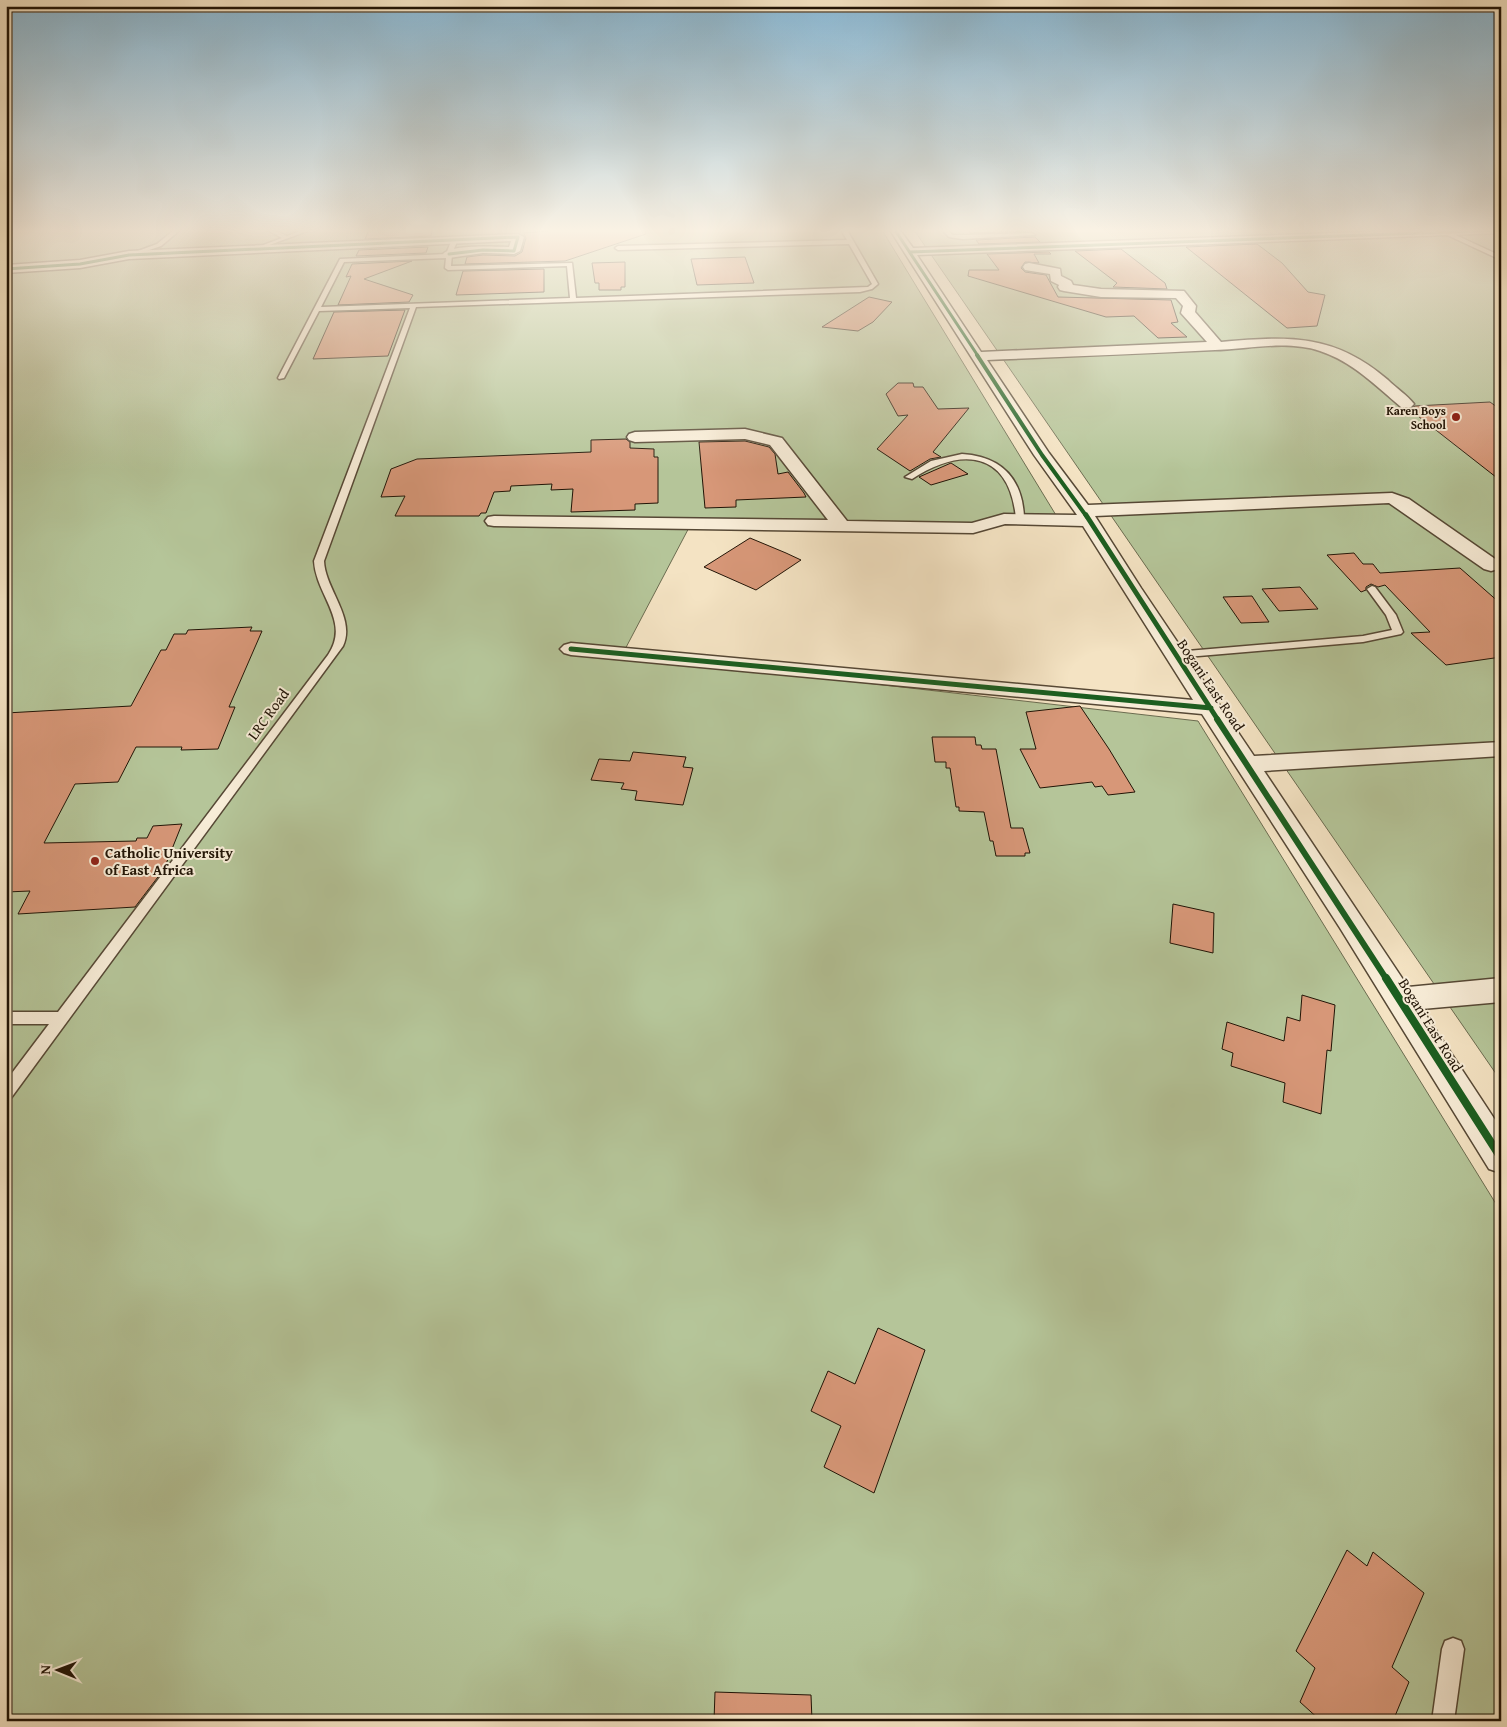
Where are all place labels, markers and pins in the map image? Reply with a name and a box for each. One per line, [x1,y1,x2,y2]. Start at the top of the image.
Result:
place label: Karen Boys School [1386,402,1446,433]
marker: Karen Boys School [1450,411,1462,423]
place label: Catholic University of East Africa [105,842,233,880]
marker: Catholic University of East Africa [89,855,101,867]

